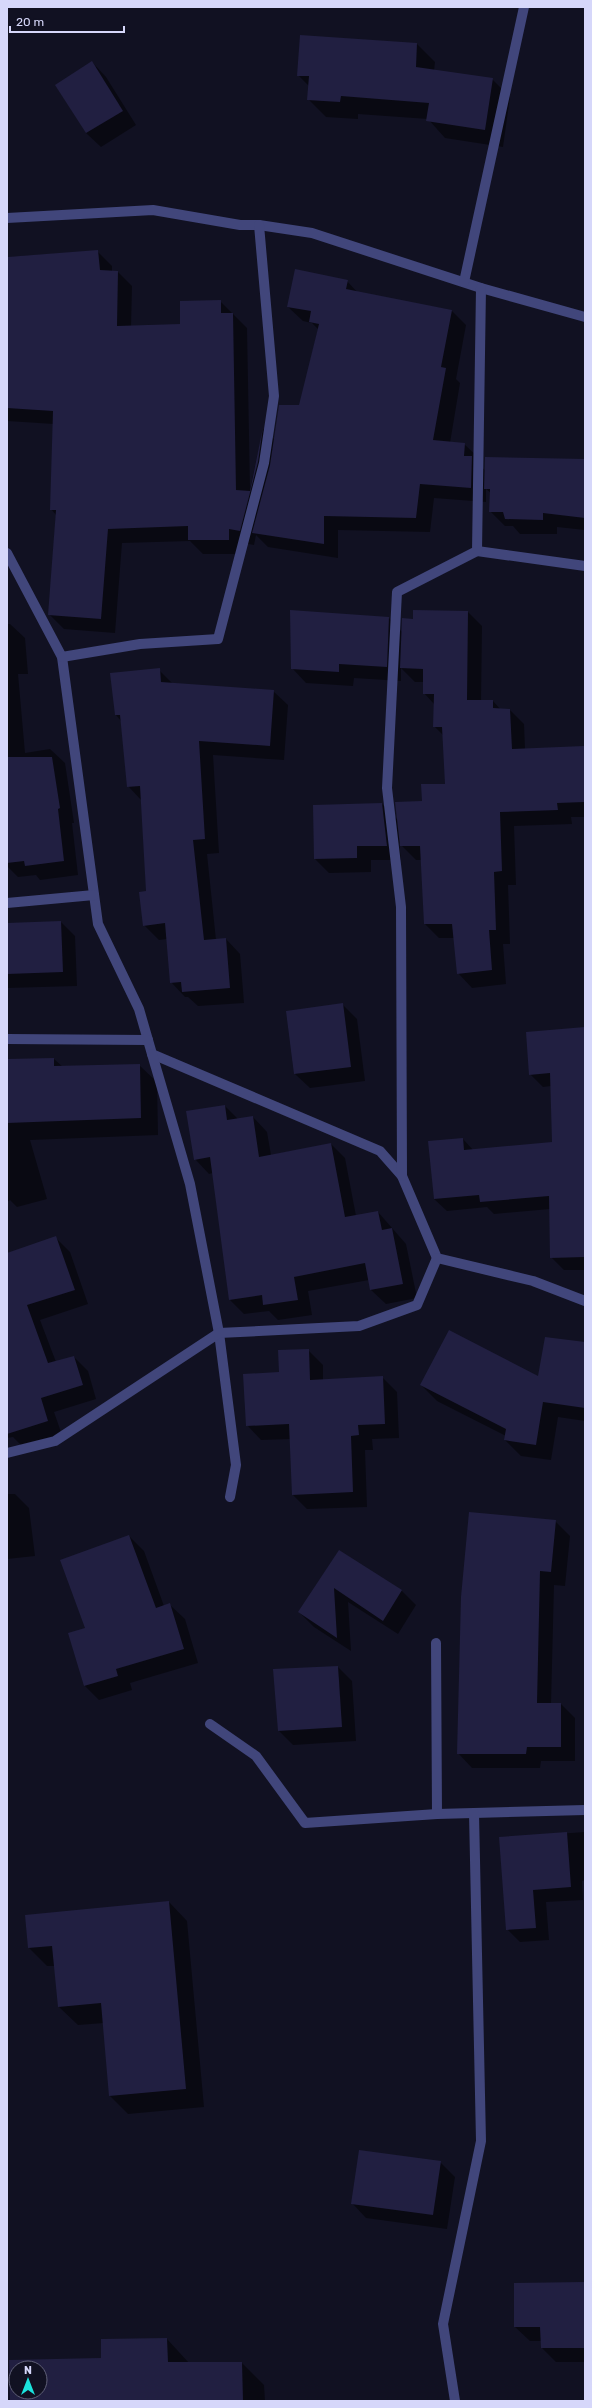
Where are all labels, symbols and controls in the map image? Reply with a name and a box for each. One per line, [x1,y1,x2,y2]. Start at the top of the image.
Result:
scale bar [10,8,124,34]
text: 20 m [16,15,44,29]
north arrow [8,2360,48,2400]
text: N [24,2364,32,2377]

